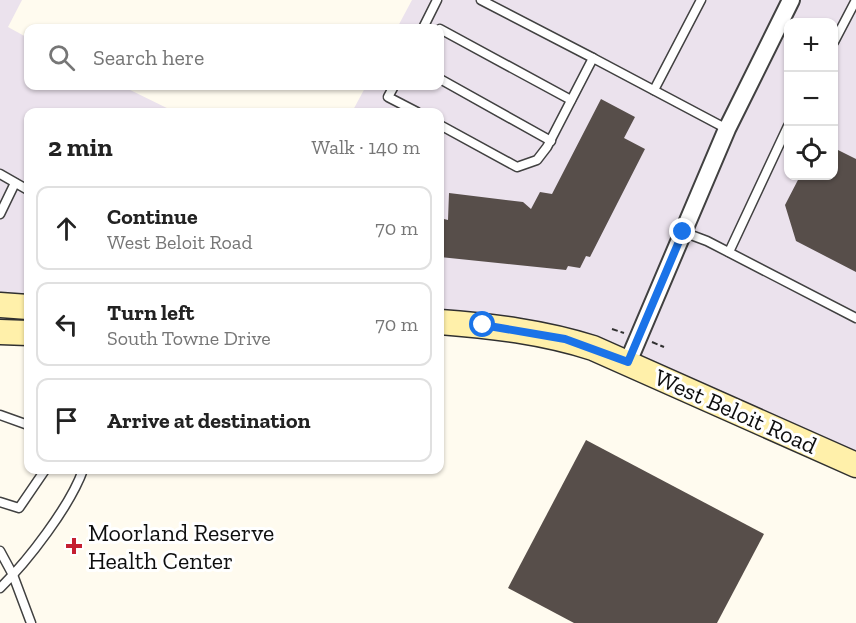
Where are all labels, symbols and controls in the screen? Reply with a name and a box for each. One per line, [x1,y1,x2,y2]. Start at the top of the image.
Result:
map controls [784,18,838,180]
button: + [784,18,838,72]
search box [24,24,444,90]
icon: search [45,41,78,74]
text: Search here [93,44,204,71]
button: − [784,72,838,126]
button: locate [784,126,838,180]
text: 2 min [48,131,113,163]
text: Walk · 140 m [312,135,420,159]
text: Continue [107,203,198,230]
icon: ahead [50,212,83,245]
text: 70 m [375,216,418,240]
route end [669,218,695,244]
text: West Beloit Road [107,230,253,254]
text: Turn left [107,299,194,326]
icon: left [50,308,83,341]
route start [469,311,495,337]
text: 70 m [375,312,418,336]
text: South Towne Drive [107,326,271,350]
street label: West Beloit Road [650,362,822,460]
icon: arrive [50,404,83,437]
text: Arrive at destination [107,407,310,434]
place label: Moorland Reserve Health Center [88,518,274,575]
marker: Moorland Reserve Health Center [65,537,83,555]

